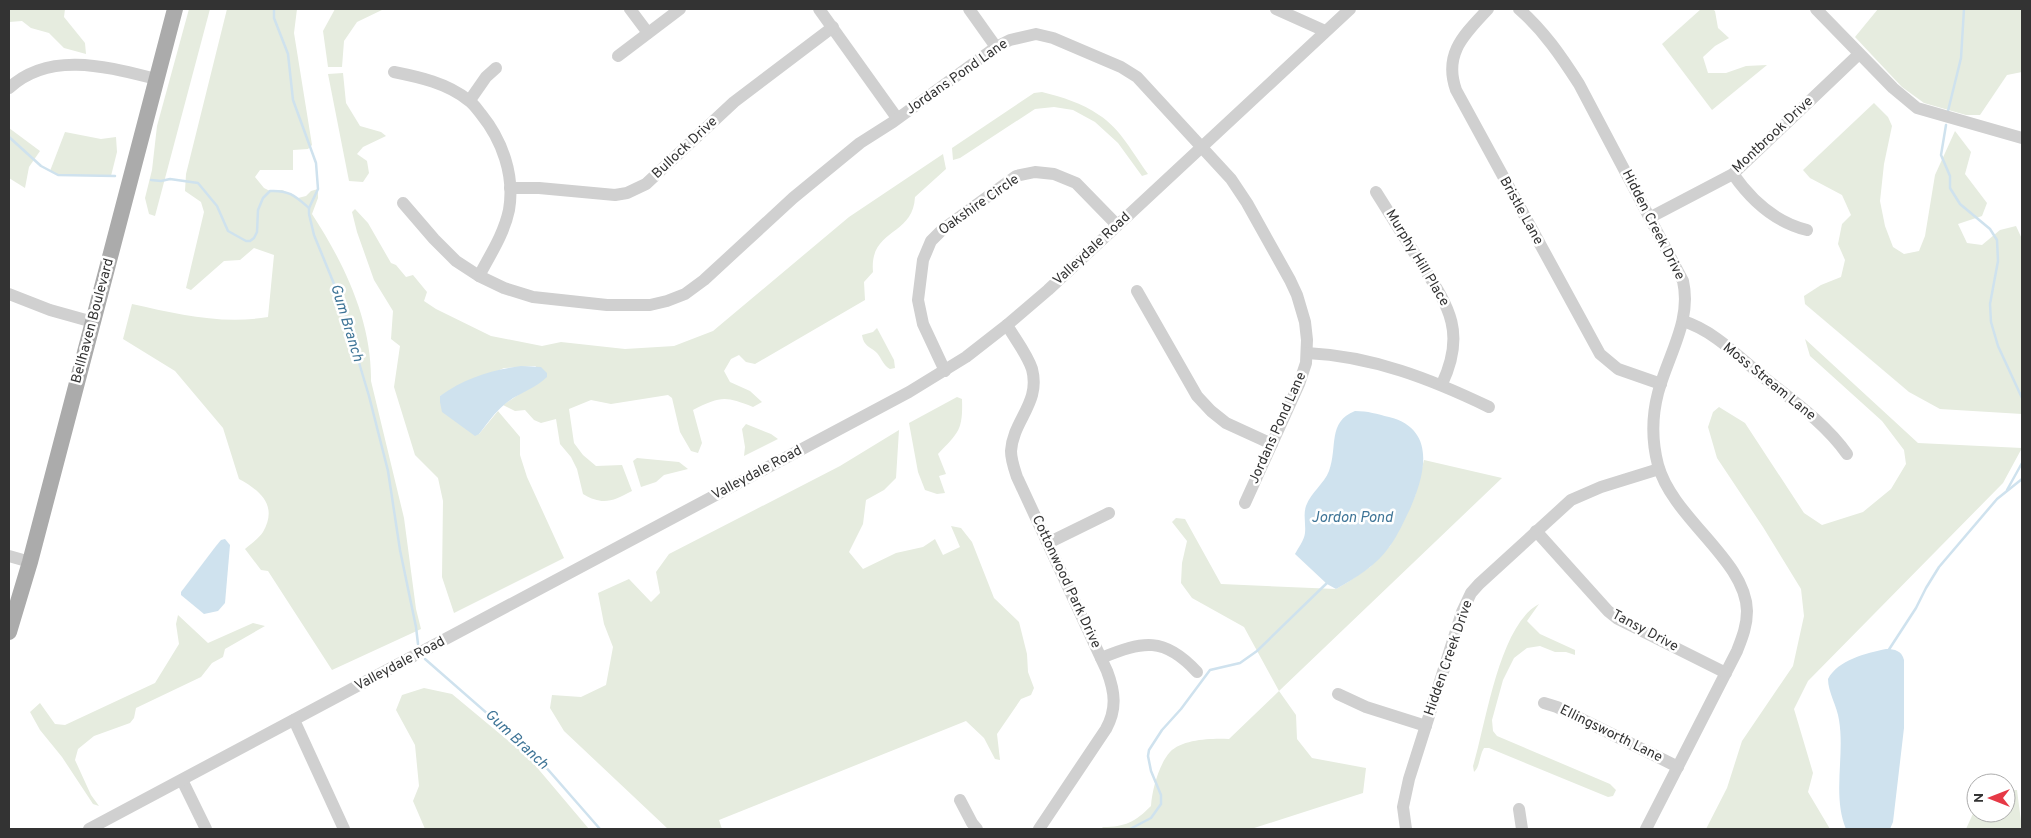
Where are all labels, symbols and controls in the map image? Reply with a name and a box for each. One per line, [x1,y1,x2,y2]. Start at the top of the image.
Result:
street label: Jordans Pond Lane [903,35,1011,119]
street label: Montbrook Drive [1729,93,1817,177]
street label: Bullock Drive [649,113,721,183]
street label: Hidden Creek Drive [1618,167,1688,283]
street label: Oakshire Circle [935,171,1023,239]
street label: Bristle Lane [1495,174,1547,248]
street label: Murphy Hill Place [1381,207,1453,309]
street label: Valleydale Road [1050,209,1134,289]
street label: Bellhaven Boulevard [68,257,118,385]
water label: Gum Branch [325,282,367,364]
street label: Moss Stream Lane [1719,339,1819,425]
street label: Jordans Pond Lane [1246,370,1310,486]
street label: Valleydale Road [709,442,805,504]
water label: Jordon Pond [1311,509,1393,528]
street label: Cottonwood Park Drive [1028,513,1104,651]
street label: Hidden Creek Drive [1421,598,1477,718]
street label: Tansy Drive [1609,606,1681,656]
street label: Valleydale Road [352,633,448,695]
street label: Ellingsworth Lane [1557,702,1665,766]
water label: Gum Branch [480,706,552,774]
north arrow [1966,773,2016,823]
text: N [1971,793,1988,803]

